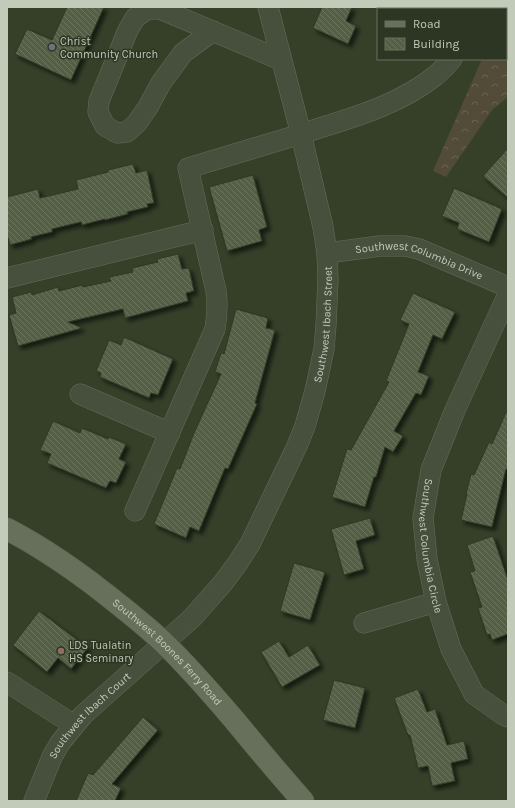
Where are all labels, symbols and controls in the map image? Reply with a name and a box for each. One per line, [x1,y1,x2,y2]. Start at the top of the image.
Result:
legend [377,8,507,60]
text: Road [413,17,441,31]
place label: Christ Community Church [60,35,158,61]
text: Building [413,37,460,51]
marker: Christ Community Church [47,42,57,52]
street label: Southwest Columbia Drive [354,240,485,283]
street label: Southwest Ibach Street [311,266,335,384]
street label: Southwest Columbia Circle [416,478,445,615]
street label: Southwest Boones Ferry Road [110,596,225,708]
place label: LDS Tualatin HS Seminary [69,639,133,665]
marker: LDS Tualatin HS Seminary [56,646,66,656]
street label: Southwest Ibach Court [46,670,133,761]

